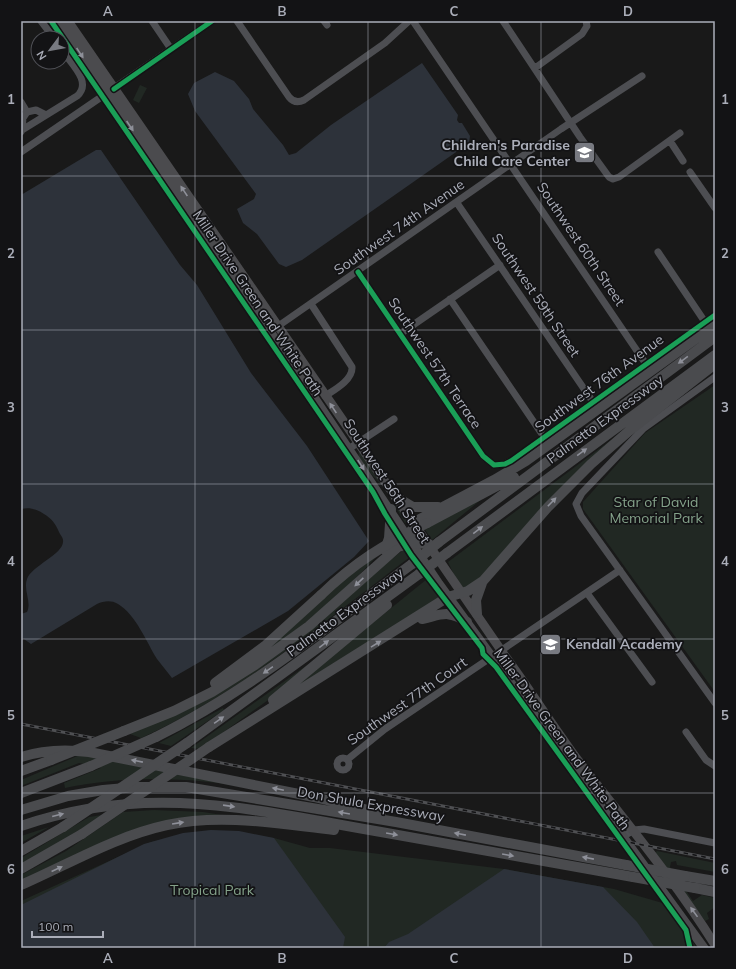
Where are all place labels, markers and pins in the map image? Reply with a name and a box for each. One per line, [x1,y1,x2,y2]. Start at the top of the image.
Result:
place label: Children's Paradise Child Care Center [441,136,570,170]
school or university icon: Children's Paradise Child Care Center [572,140,598,166]
school or university icon: Kendall Academy [537,631,563,657]
place label: Kendall Academy [566,635,683,653]

